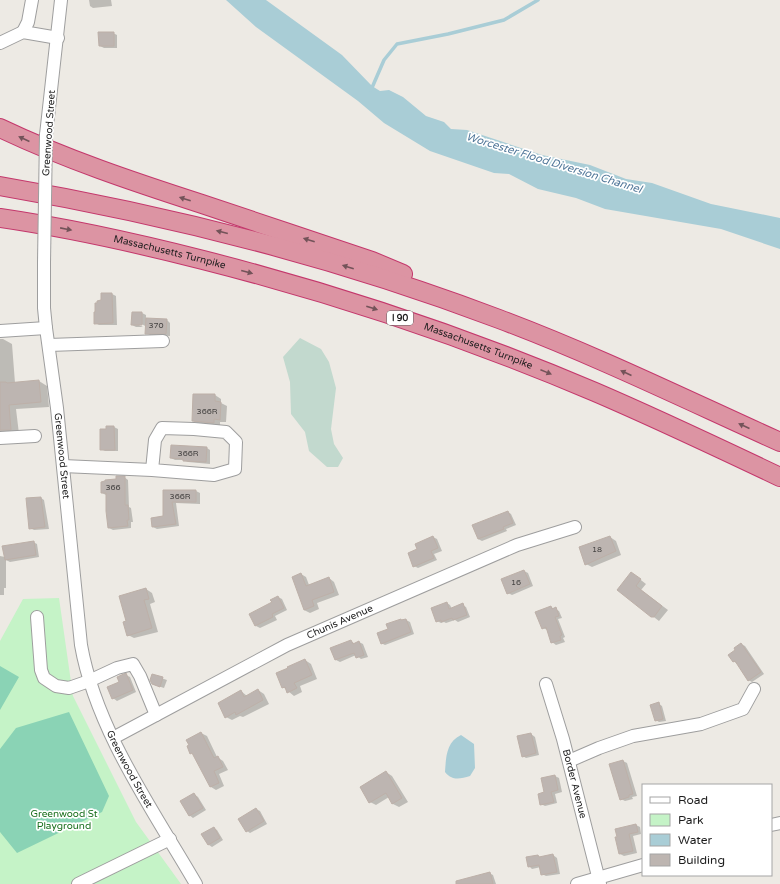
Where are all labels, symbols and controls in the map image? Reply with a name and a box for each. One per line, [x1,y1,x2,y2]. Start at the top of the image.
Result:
street label: Greenwood Street [40,89,58,176]
water label: Worcester Flood Diversion Channel [465,130,645,196]
one-way arrow [18,136,29,142]
one-way arrow [179,196,191,202]
one-way arrow [60,226,72,232]
one-way arrow [216,229,228,235]
street label: Massachusetts Turnpike [112,233,227,272]
one-way arrow [302,237,314,243]
one-way arrow [341,264,353,270]
one-way arrow [241,269,253,275]
one-way arrow [366,306,378,312]
road number: I 90 [387,311,413,325]
house number: 370 [148,321,164,330]
street label: Massachusetts Turnpike [422,321,535,372]
one-way arrow [620,369,632,376]
one-way arrow [541,370,553,376]
house number: 366R [197,407,218,416]
street label: Greenwood Street [52,412,72,500]
one-way arrow [739,423,750,429]
house number: 366R [178,449,199,458]
house number: 366 [105,483,121,492]
house number: 366R [170,492,191,501]
house number: 18 [592,545,602,554]
house number: 16 [511,578,521,587]
street label: Chunis Avenue [305,602,375,642]
street label: Greenwood Street [104,729,155,810]
street label: Border Avenue [560,748,589,820]
legend [642,784,772,876]
text: Road [678,793,708,807]
park label: Greenwood St Playground [30,808,98,832]
text: Park [678,813,704,827]
text: Water [678,833,713,847]
text: Building [678,853,725,867]

